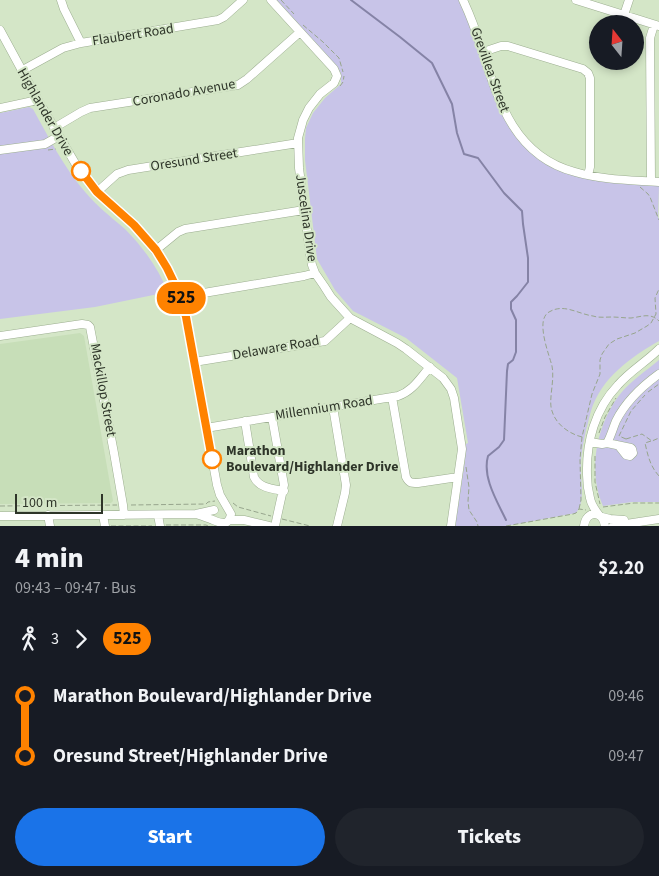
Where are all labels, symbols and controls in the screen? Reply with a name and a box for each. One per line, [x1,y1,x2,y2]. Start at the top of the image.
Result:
north arrow [589,15,644,70]
map controls [589,15,644,70]
street label: Flaubert Road [91,19,175,51]
street label: Grevillea Street [465,25,515,116]
street label: Highlander Drive [12,64,78,160]
street label: Coronado Avenue [131,74,237,112]
street label: Oresund Street [149,143,239,177]
unlabelled marker [71,161,91,181]
street label: Juscelina Drive [290,173,322,263]
line badge: 525 [152,282,210,314]
text: 525 [167,285,195,310]
street label: Delaware Road [231,331,321,365]
street label: Mackillop Street [85,342,121,438]
street label: Millennium Road [274,390,374,426]
place label: Marathon Boulevard/Highlander Drive [226,441,399,477]
marker: Marathon Boulevard/Highlander Drive [202,449,222,469]
scale bar [15,491,102,514]
text: 100 m [22,493,57,513]
text: 4 min [15,538,84,578]
text: $2.20 [598,555,644,582]
text: 09:43 – 09:47 · Bus [15,577,136,599]
icon: walk [15,625,43,653]
icon: forward [67,625,95,653]
text: 525 [113,626,141,651]
text: 3 [51,628,59,650]
text: Marathon Boulevard/Highlander Drive [53,683,372,710]
text: 09:46 [608,685,644,707]
text: Oresund Street/Highlander Drive [53,743,328,770]
text: 09:47 [608,745,644,767]
button: Start [15,808,325,866]
button: Tickets [335,808,644,866]

